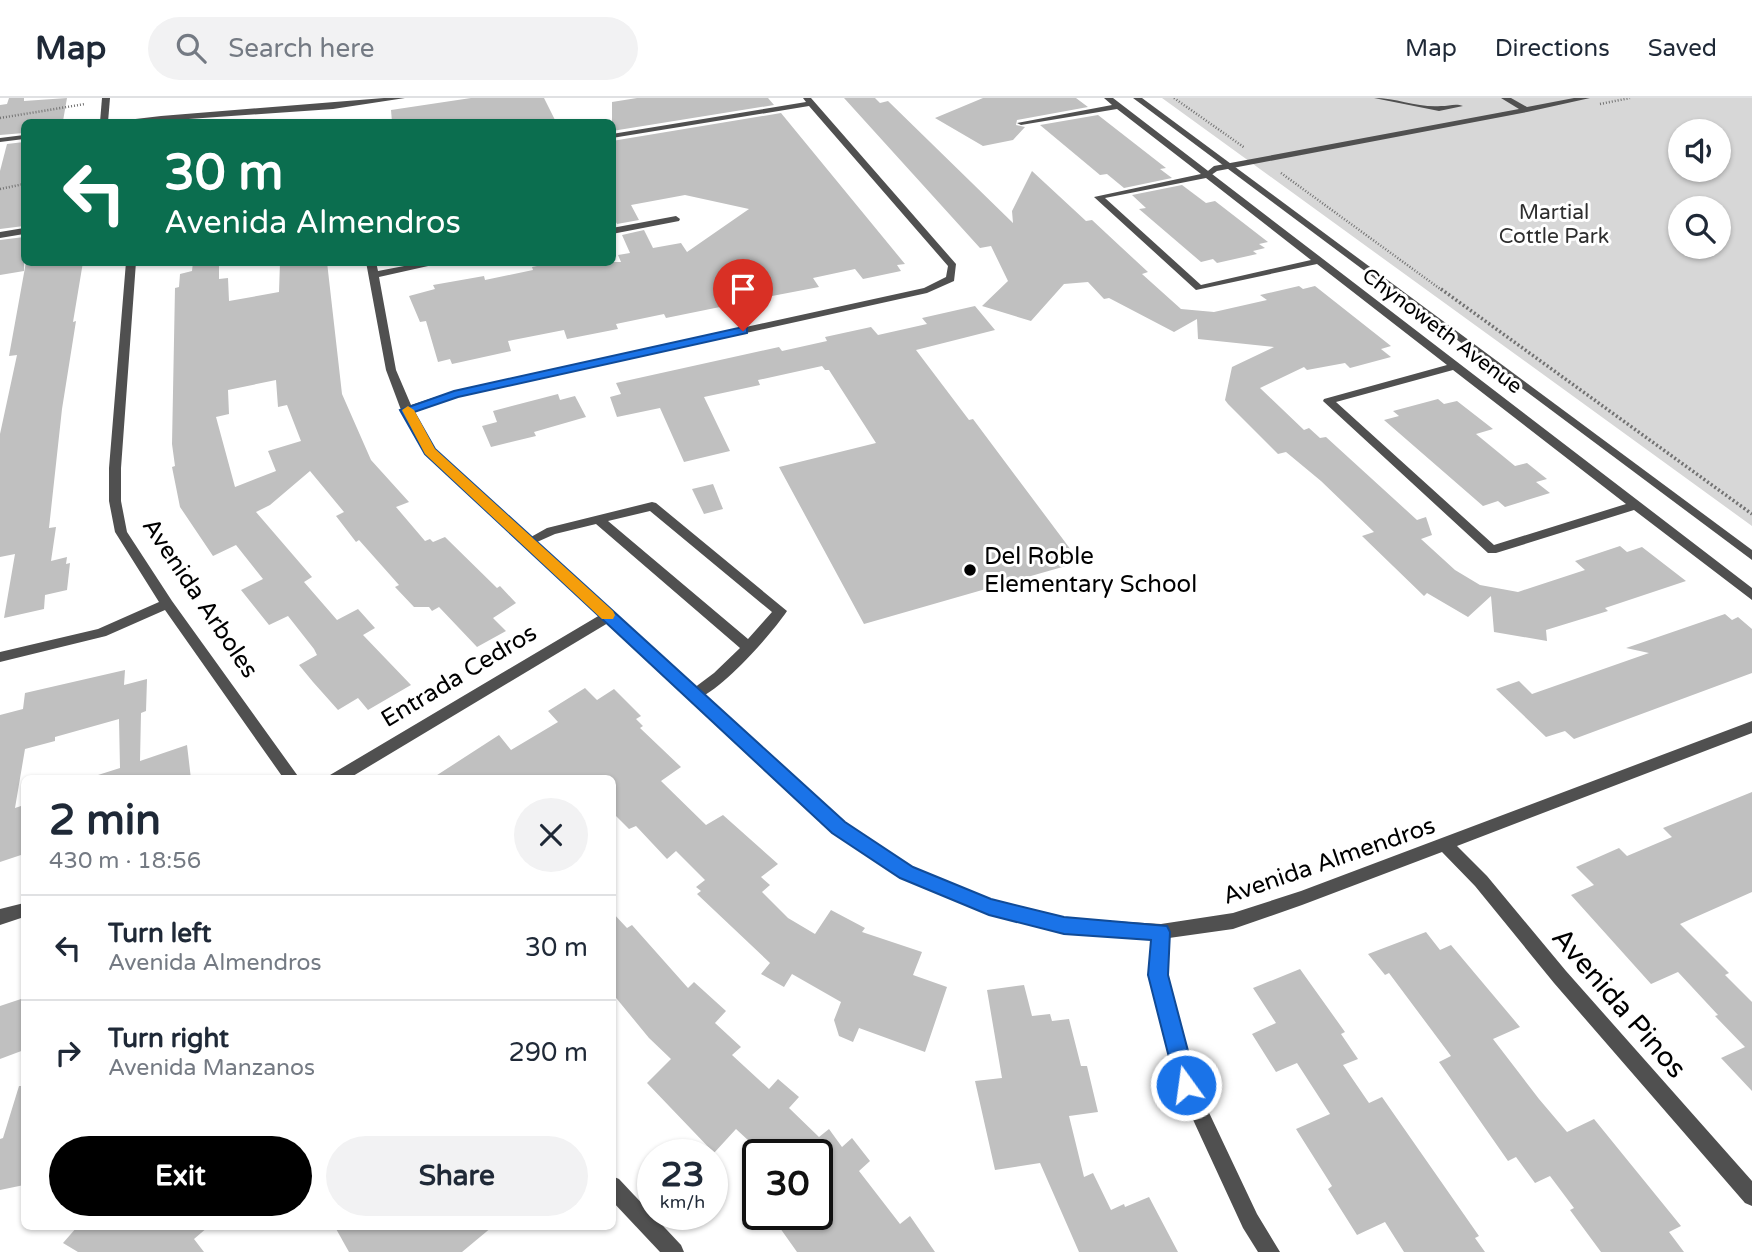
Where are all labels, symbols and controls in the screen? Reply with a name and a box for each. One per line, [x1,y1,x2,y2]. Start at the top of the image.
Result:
search box [148,17,638,80]
text: Map [35,29,106,68]
icon: search [172,29,210,67]
text: Search here [228,33,374,64]
text: Map [1405,34,1457,63]
text: Directions [1495,34,1610,63]
text: Saved [1648,34,1717,63]
map controls [1668,119,1731,259]
button: sound [1668,119,1731,182]
text: 30 m [164,144,283,203]
icon: left [49,147,140,238]
button: search [1668,196,1731,259]
park label: Martial Cottle Park [1499,200,1609,249]
text: Avenida Almendros [164,204,461,242]
pin [713,259,773,331]
street label: Chynoweth Avenue [1357,263,1527,399]
icon: arrive [724,270,762,308]
street label: Avenida Arboles [136,513,264,683]
place label: Del Roble Elementary School [984,542,1197,599]
marker: Del Roble Elementary School [962,562,978,578]
street label: Entrada Cedros [376,618,542,734]
text: 2 min [49,795,161,846]
button: close [514,798,588,872]
street label: Avenida Almendros [1219,811,1439,911]
text: 430 m · 18:56 [49,847,201,875]
text: Turn left [108,918,211,949]
street label: Avenida Pinos [1544,921,1694,1085]
icon: left [49,929,87,967]
text: 30 m [525,932,588,963]
text: Avenida Almendros [108,949,321,977]
text: Turn right [108,1023,229,1054]
icon: right [49,1034,87,1072]
text: 290 m [508,1037,588,1068]
position arrow [1149,1048,1223,1122]
text: Avenida Manzanos [108,1054,315,1082]
button: Exit [49,1136,312,1216]
button: Share [326,1136,588,1216]
speed limit sign: 30 [742,1139,833,1230]
text: 23 [661,1154,704,1196]
text: km/h [660,1191,705,1213]

